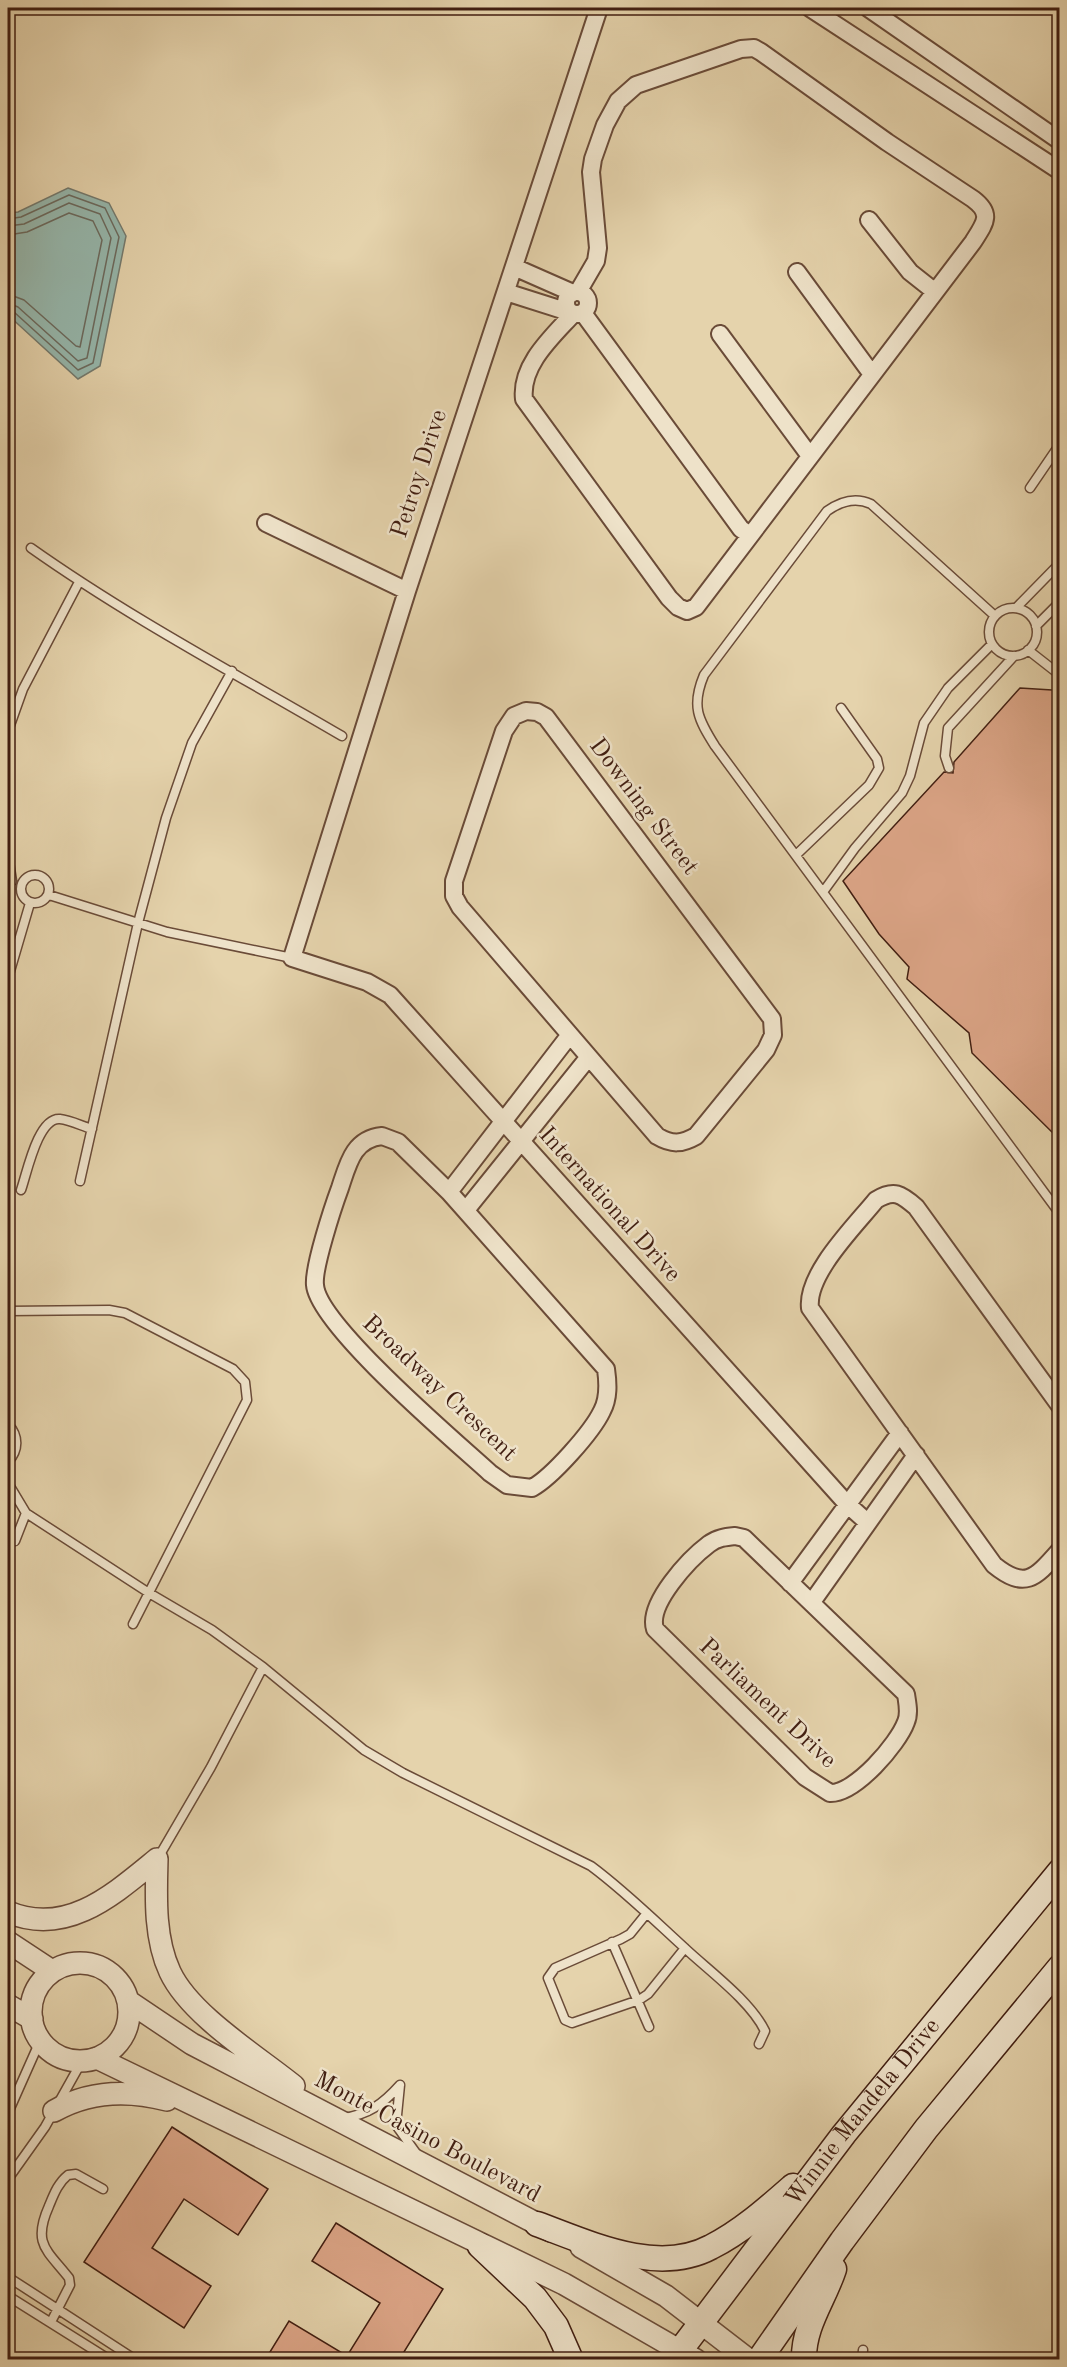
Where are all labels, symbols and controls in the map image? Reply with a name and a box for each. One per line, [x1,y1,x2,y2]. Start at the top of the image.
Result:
street label: Petroy Drive [388,407,452,541]
street label: Downing Street [584,734,702,880]
street label: International Drive [534,1123,684,1287]
street label: Broadway Crescent [357,1311,521,1467]
street label: Parliament Drive [694,1635,840,1773]
street label: Winnie Mandela Drive [782,2014,945,2211]
street label: Monte Casino Boulevard [310,2068,544,2208]

